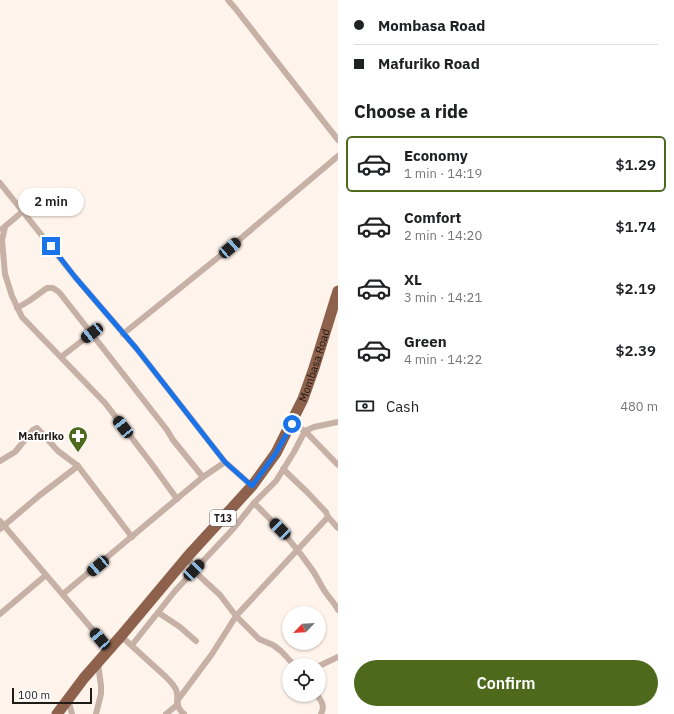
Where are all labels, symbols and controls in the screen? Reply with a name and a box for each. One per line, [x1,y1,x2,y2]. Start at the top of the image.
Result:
text: Mombasa Road [378,16,485,35]
text: Mafuriko Road [378,54,480,73]
text: Choose a ride [354,100,468,123]
icon: car [356,146,392,182]
text: Economy [404,146,468,165]
text: $1.29 [616,155,656,174]
text: 1 min · 14:19 [404,165,482,182]
callout: 2 min [18,188,84,216]
text: 2 min [34,193,68,210]
icon: car [356,208,392,244]
text: Comfort [404,208,461,227]
text: $1.74 [616,217,656,236]
text: 2 min · 14:20 [404,227,482,244]
car [217,236,243,260]
route end [42,237,60,255]
icon: car [356,270,392,306]
text: XL [404,270,422,289]
text: $2.19 [616,279,656,298]
text: 3 min · 14:21 [404,289,482,306]
car [79,321,105,345]
street label: Mombasa Road [296,327,333,404]
icon: car [356,332,392,368]
text: Green [404,332,447,351]
text: $2.39 [616,341,656,360]
text: 4 min · 14:22 [404,351,482,368]
icon: cash [354,395,376,417]
text: Cash [386,397,419,416]
text: 480 m [620,398,658,415]
car [111,414,135,440]
route start [283,415,301,433]
pharmacy icon: Mafuriko [67,425,89,453]
place label: Mafuriko [18,429,64,443]
road number: T13 [210,510,236,526]
car [267,516,293,542]
car [85,554,111,578]
car [181,557,207,583]
north arrow [282,606,326,650]
map controls [282,606,326,702]
car [88,626,112,652]
button: locate [282,658,326,702]
button: Confirm [354,660,658,706]
scale bar [12,686,92,705]
text: 100 m [18,688,50,702]

